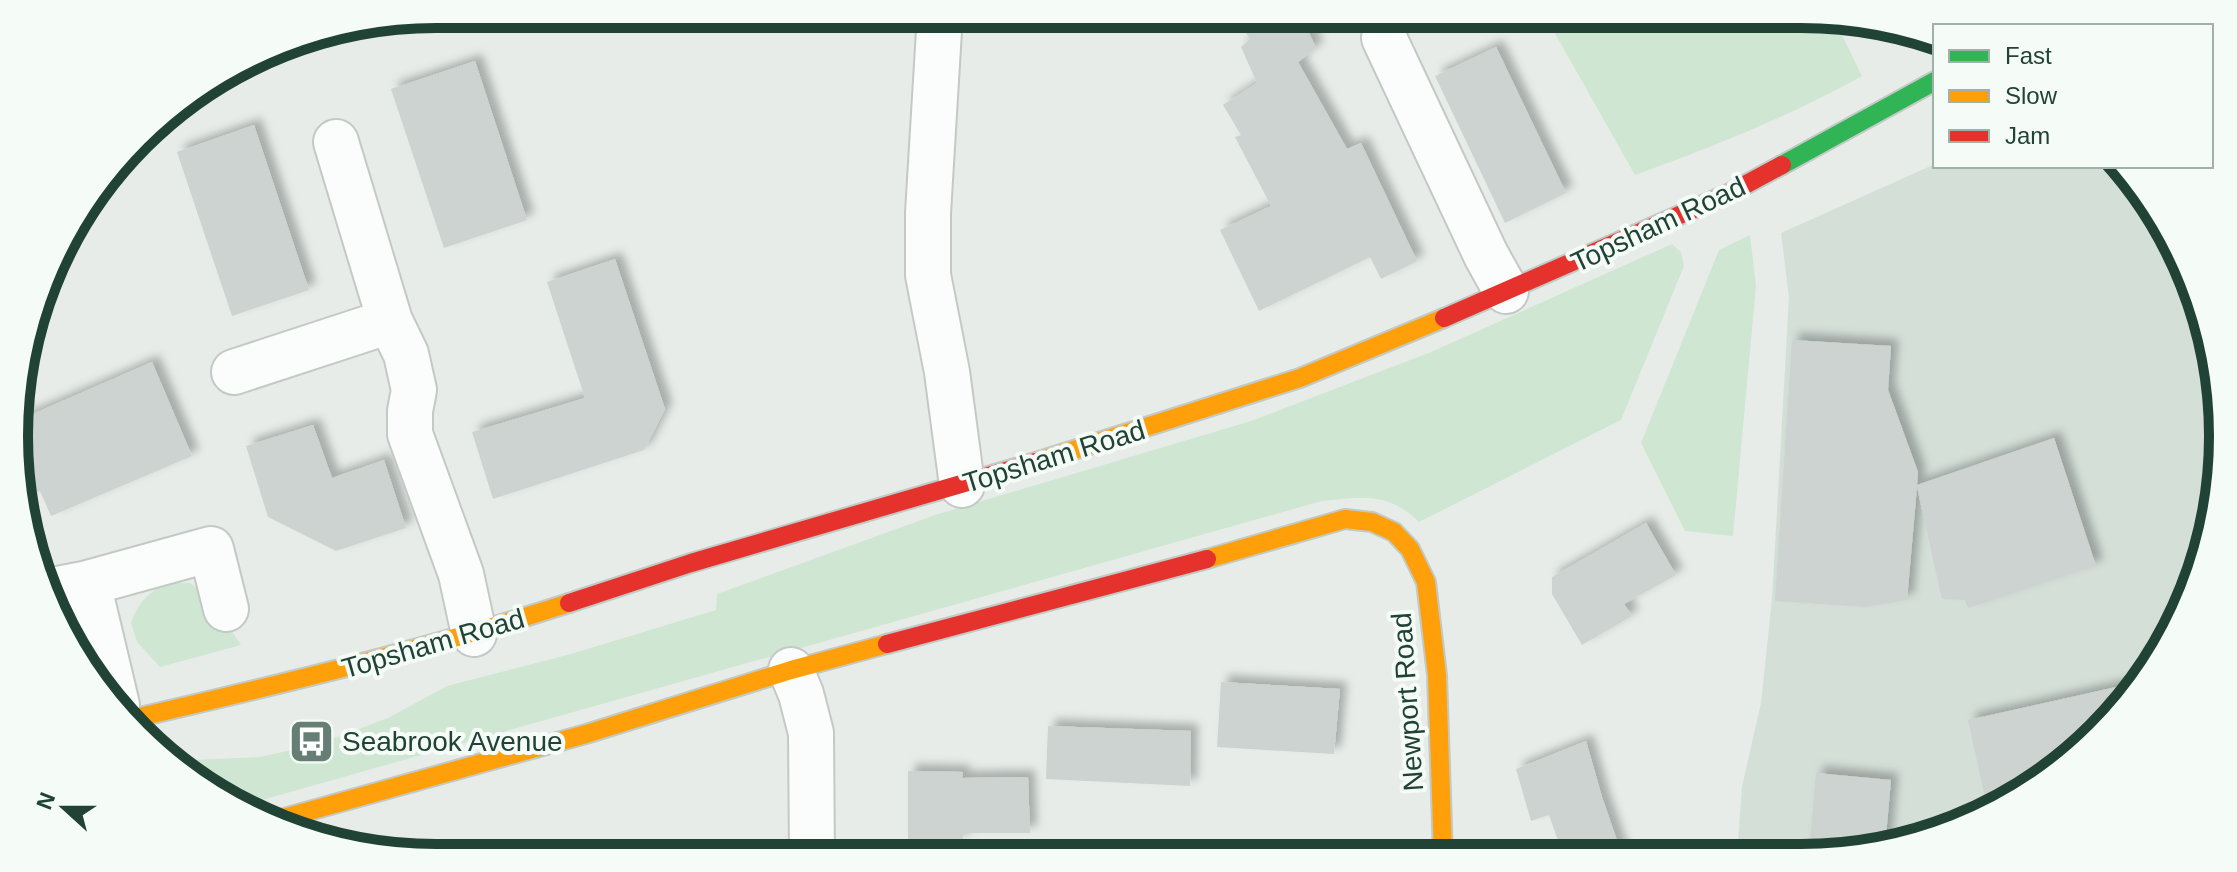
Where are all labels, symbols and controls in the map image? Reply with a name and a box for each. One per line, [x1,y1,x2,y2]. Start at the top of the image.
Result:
legend [1933,24,2213,168]
text: Fast [2005,42,2052,69]
text: Slow [2005,82,2058,109]
text: Jam [2005,122,2050,149]
street label: Topsham Road [1566,171,1750,278]
street label: Topsham Road [960,414,1149,499]
street label: Topsham Road [338,603,528,684]
street label: Newport Road [1386,612,1429,792]
bus stop icon: Seabrook Avenue [287,717,335,765]
place label: Seabrook Avenue [342,726,563,757]
north arrow [24,768,104,848]
text: N [31,789,60,813]

